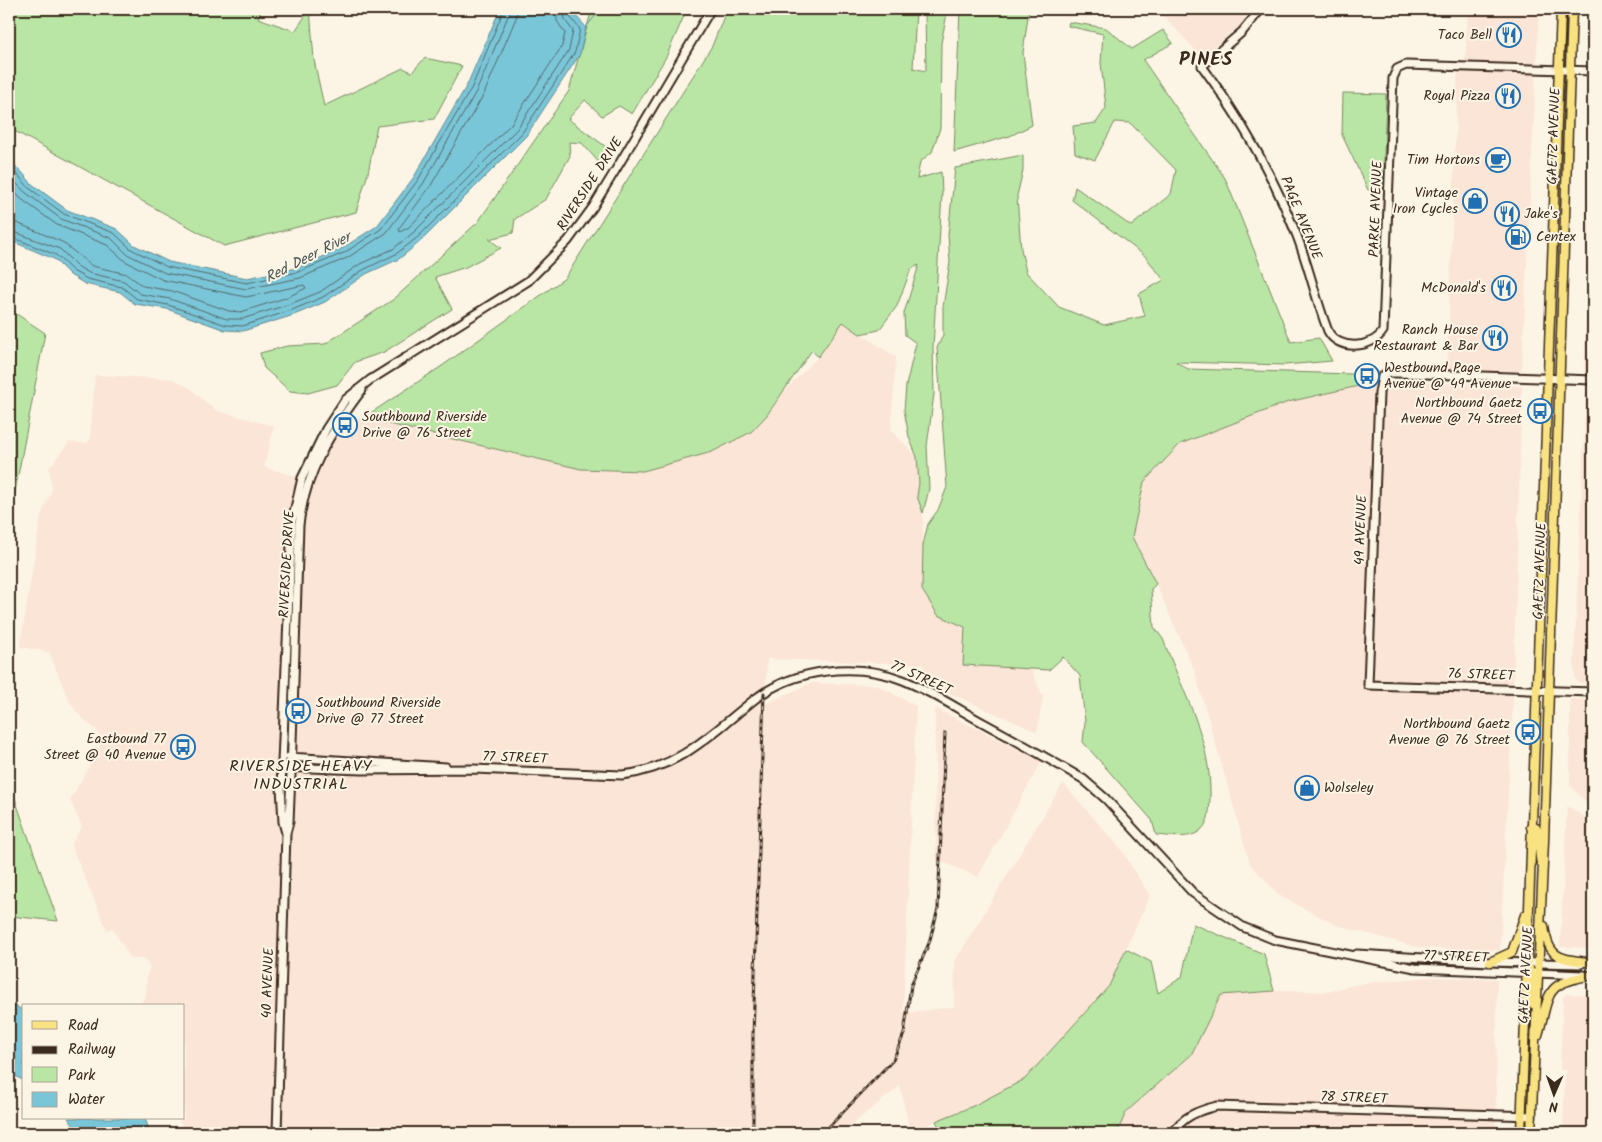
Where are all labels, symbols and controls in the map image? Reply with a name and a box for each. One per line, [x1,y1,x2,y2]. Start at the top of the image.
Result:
restaurant icon: Taco Bell [1496,22,1522,48]
place label: Taco Bell [1438,24,1493,46]
district label: PINES [1179,45,1233,75]
restaurant icon: Royal Pizza [1495,83,1521,109]
place label: Royal Pizza [1423,85,1490,107]
street label: GAETZ AVENUE [1541,86,1567,185]
street label: RIVERSIDE DRIVE [551,132,629,235]
cafe icon: Tim Hortons [1485,147,1511,173]
place label: Tim Hortons [1407,149,1480,171]
street label: PARKE AVENUE [1363,160,1389,258]
street label: PAGE AVENUE [1274,173,1328,264]
place label: Vintage Iron Cycles [1393,182,1459,220]
shop icon: Vintage Iron Cycles [1462,188,1488,214]
restaurant icon: Jake's [1494,201,1520,227]
place label: Jake's [1524,203,1558,225]
fuel station icon: Centex [1505,224,1531,250]
water label: Red Deer River [261,225,358,290]
place label: Centex [1536,226,1577,248]
restaurant icon: McDonald's [1491,275,1517,301]
place label: McDonald's [1421,277,1486,299]
place label: Ranch House Restaurant & Bar [1374,319,1479,357]
restaurant icon: Ranch House Restaurant & Bar [1482,325,1508,351]
place label: Westbound Page Avenue @ 49 Avenue [1384,357,1512,395]
bus stop icon: Westbound Page Avenue @ 49 Avenue [1354,363,1380,389]
place label: Northbound Gaetz Avenue @ 74 Street [1401,392,1523,430]
bus stop icon: Northbound Gaetz Avenue @ 74 Street [1527,398,1553,424]
place label: Southbound Riverside Drive @ 76 Street [362,406,488,444]
bus stop icon: Southbound Riverside Drive @ 76 Street [332,412,358,438]
street label: 49 AVENUE [1349,494,1373,566]
street label: RIVERSIDE DRIVE [273,509,301,619]
street label: GAETZ AVENUE [1527,521,1553,620]
street label: 77 STREET [887,655,957,702]
street label: 76 STREET [1447,663,1516,687]
place label: Southbound Riverside Drive @ 77 Street [316,692,442,730]
bus stop icon: Southbound Riverside Drive @ 77 Street [285,698,311,724]
place label: Northbound Gaetz Avenue @ 76 Street [1389,713,1511,751]
bus stop icon: Northbound Gaetz Avenue @ 76 Street [1515,719,1541,745]
place label: Eastbound 77 Street @ 40 Avenue [44,728,167,766]
bus stop icon: Eastbound 77 Street @ 40 Avenue [170,734,196,760]
street label: 77 STREET [482,746,550,770]
district label: RIVERSIDE HEAVY INDUSTRIAL [229,754,373,797]
shop icon: Wolseley [1294,775,1320,801]
place label: Wolseley [1324,777,1374,799]
street label: GAETZ AVENUE [1512,925,1540,1024]
street label: 77 STREET [1423,945,1491,969]
street label: 40 AVENUE [256,947,280,1019]
legend [22,1004,185,1120]
text: Road [68,1014,99,1038]
text: Railway [68,1038,116,1062]
text: Park [68,1064,96,1088]
north arrow [1530,1070,1580,1120]
street label: 78 STREET [1320,1086,1390,1110]
text: Water [68,1088,105,1112]
text: N [1549,1095,1558,1117]

